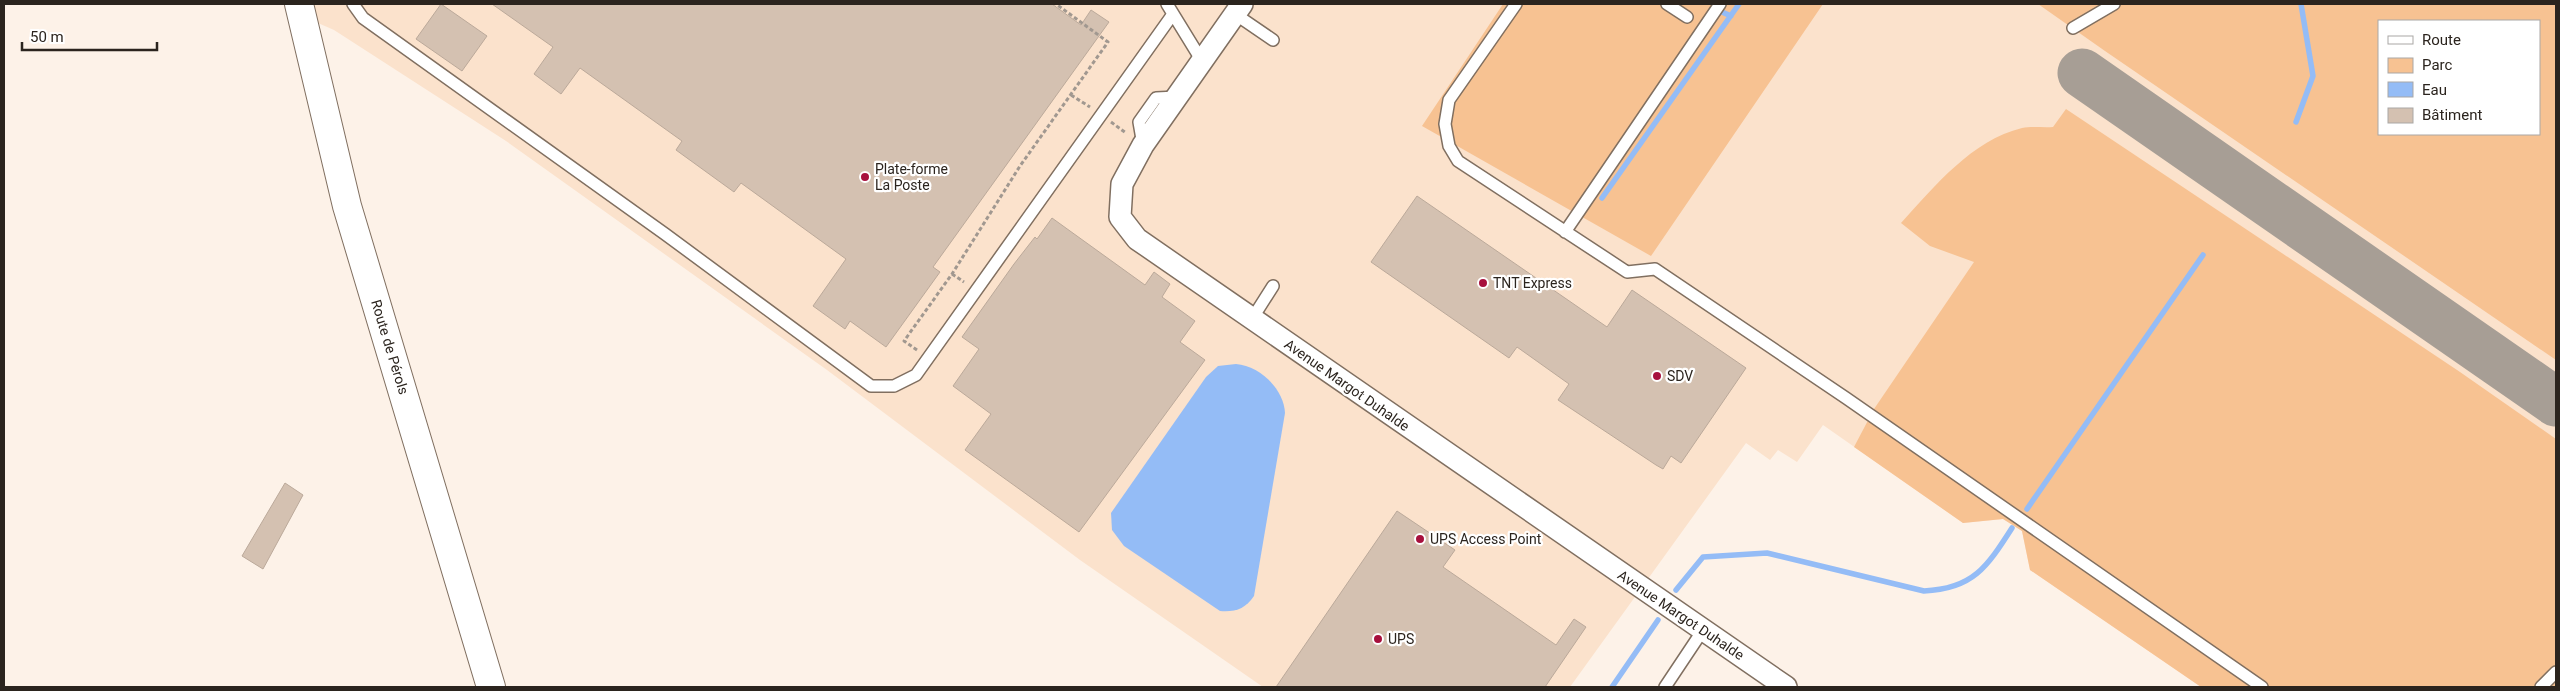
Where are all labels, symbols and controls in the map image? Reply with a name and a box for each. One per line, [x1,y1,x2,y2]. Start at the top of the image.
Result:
scale bar [22,20,158,52]
legend [2378,20,2540,135]
text: 50 m [30,28,64,46]
text: Route [2422,31,2461,49]
text: Parc [2422,56,2452,74]
text: Eau [2422,81,2447,99]
text: Bâtiment [2422,106,2482,124]
place label: Plate-forme La Poste [875,161,948,193]
marker: Plate-forme La Poste [859,171,871,183]
place label: TNT Express [1493,275,1572,291]
marker: TNT Express [1477,277,1489,289]
street label: Route de Pérols [368,298,412,396]
street label: Avenue Margot Duhalde [1282,336,1412,434]
place label: SDV [1667,368,1693,384]
marker: SDV [1651,370,1663,382]
place label: UPS Access Point [1430,531,1542,547]
marker: UPS Access Point [1414,533,1426,545]
street label: Avenue Margot Duhalde [1615,567,1747,663]
place label: UPS [1388,631,1414,647]
marker: UPS [1372,633,1384,645]

